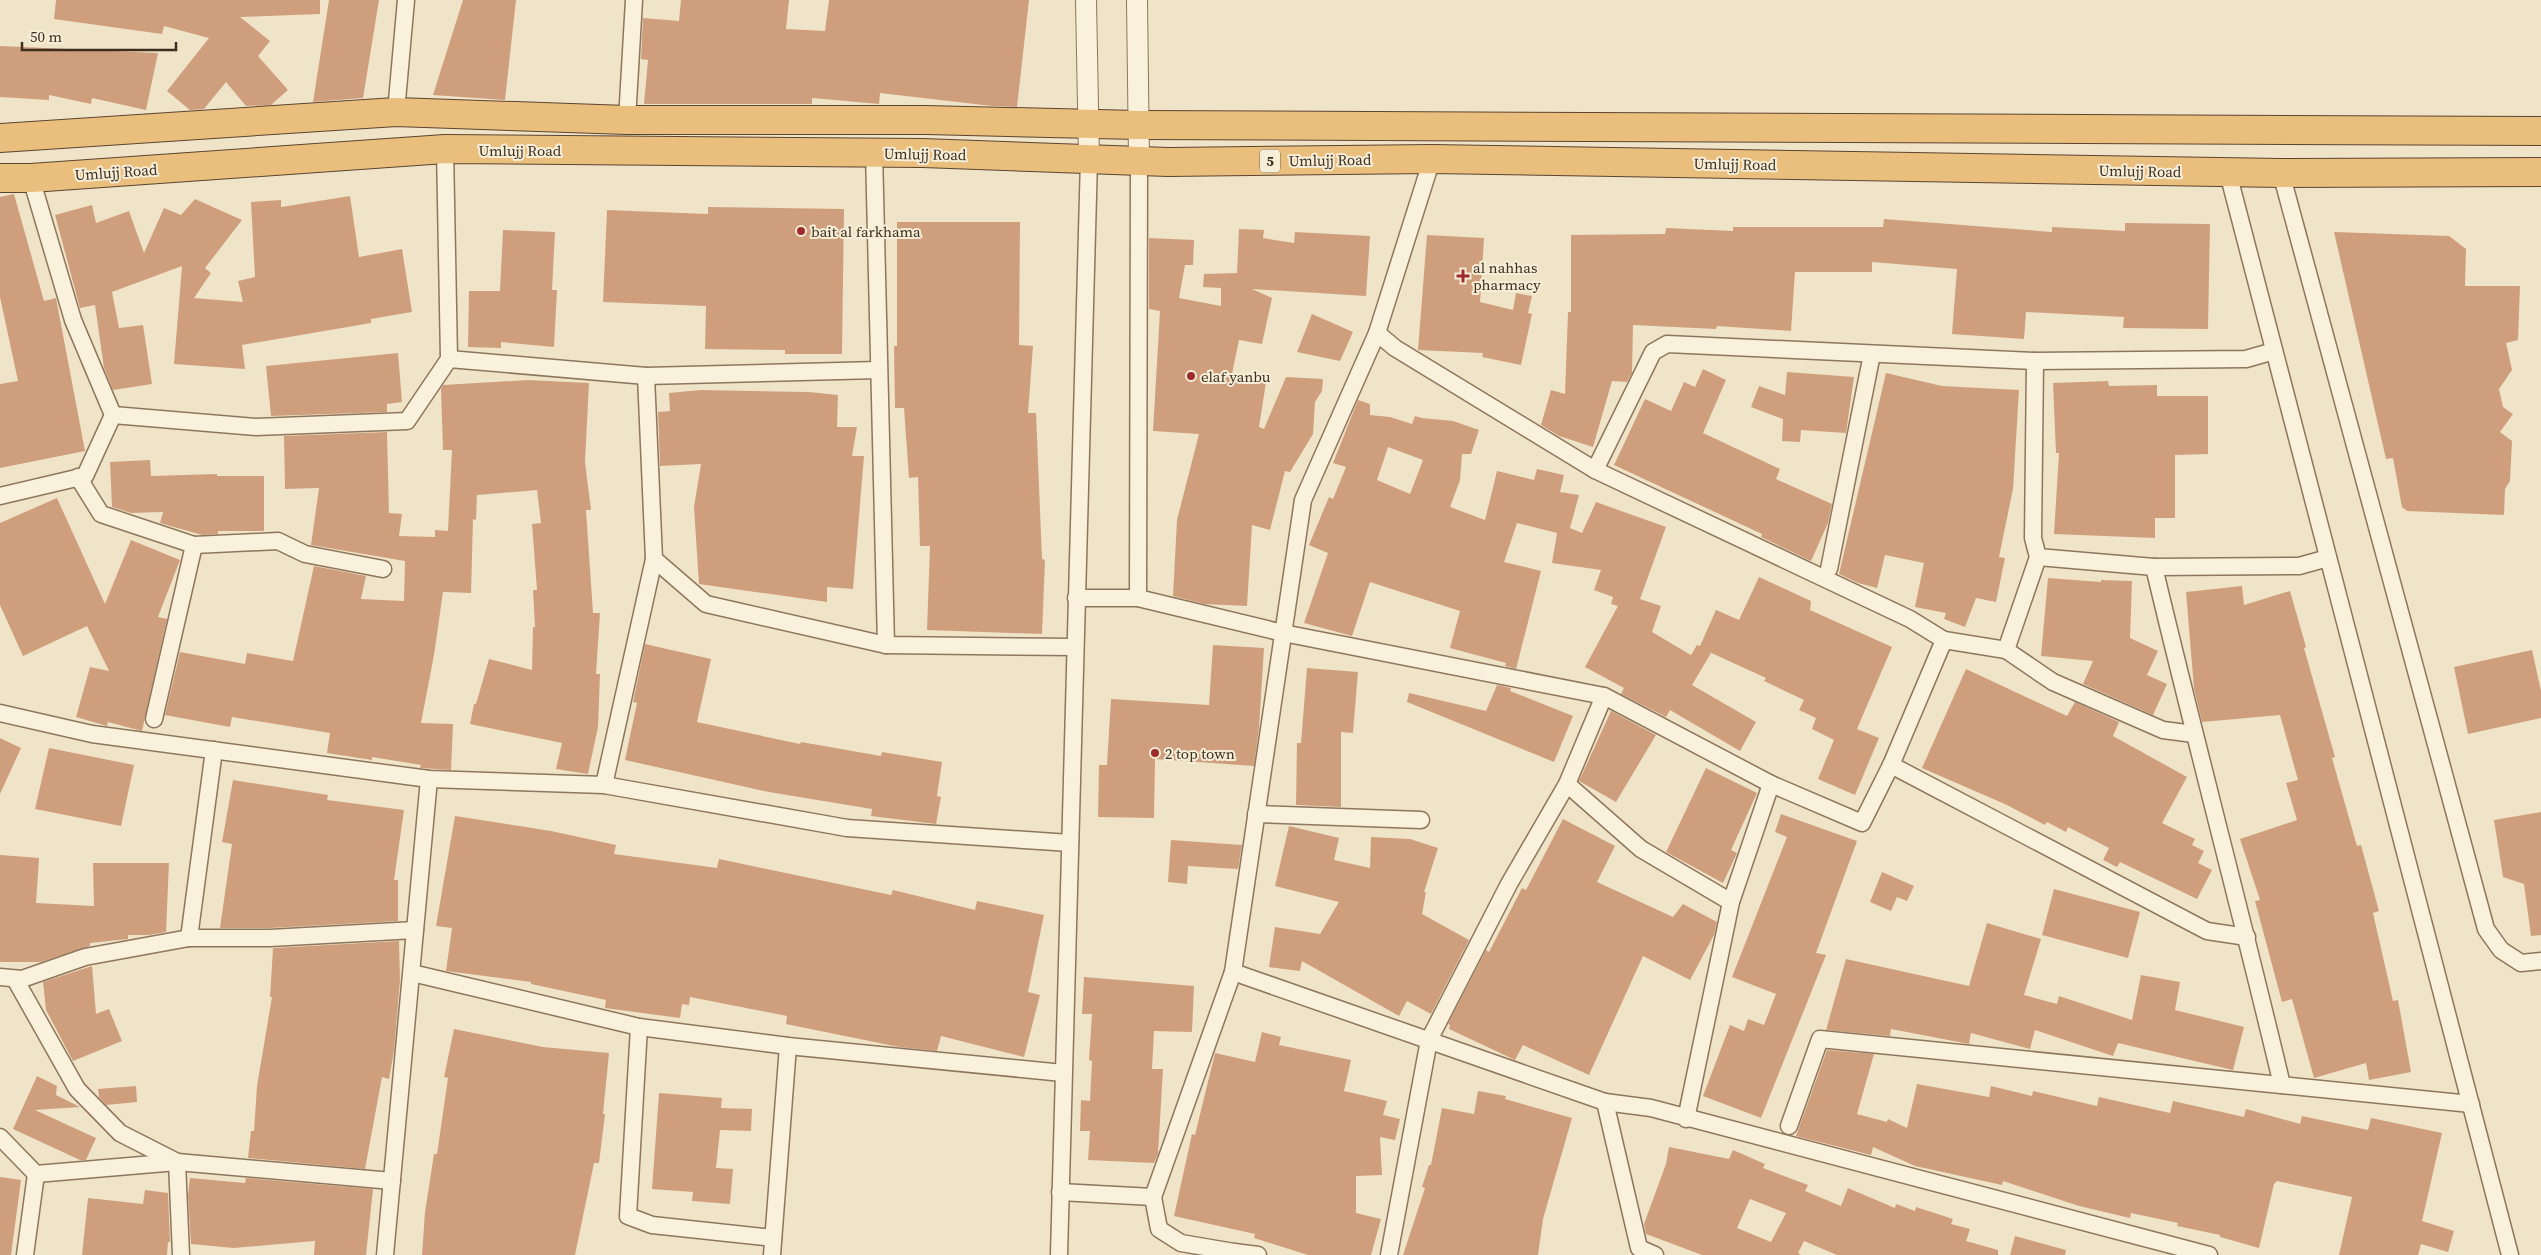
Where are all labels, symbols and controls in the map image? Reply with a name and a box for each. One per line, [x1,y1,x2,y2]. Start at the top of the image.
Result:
scale bar [22,20,176,52]
text: 50 m [30,26,62,47]
street label: Umlujj Road [479,140,562,161]
street label: Umlujj Road [883,143,967,165]
street label: Umlujj Road [1288,149,1372,171]
road number: 5 [1260,150,1280,172]
street label: Umlujj Road [1693,153,1777,175]
street label: Umlujj Road [74,159,158,185]
street label: Umlujj Road [2098,160,2182,182]
place label: bait al farkhama [811,221,921,242]
marker: bait al farkhama [795,225,807,237]
place label: al nahhas pharmacy [1473,257,1541,295]
marker: al nahhas pharmacy [1457,270,1469,282]
place label: elaf yanbu [1201,366,1271,387]
marker: elaf yanbu [1185,370,1197,382]
place label: 2 top town [1165,743,1235,764]
marker: 2 top town [1149,747,1161,759]

